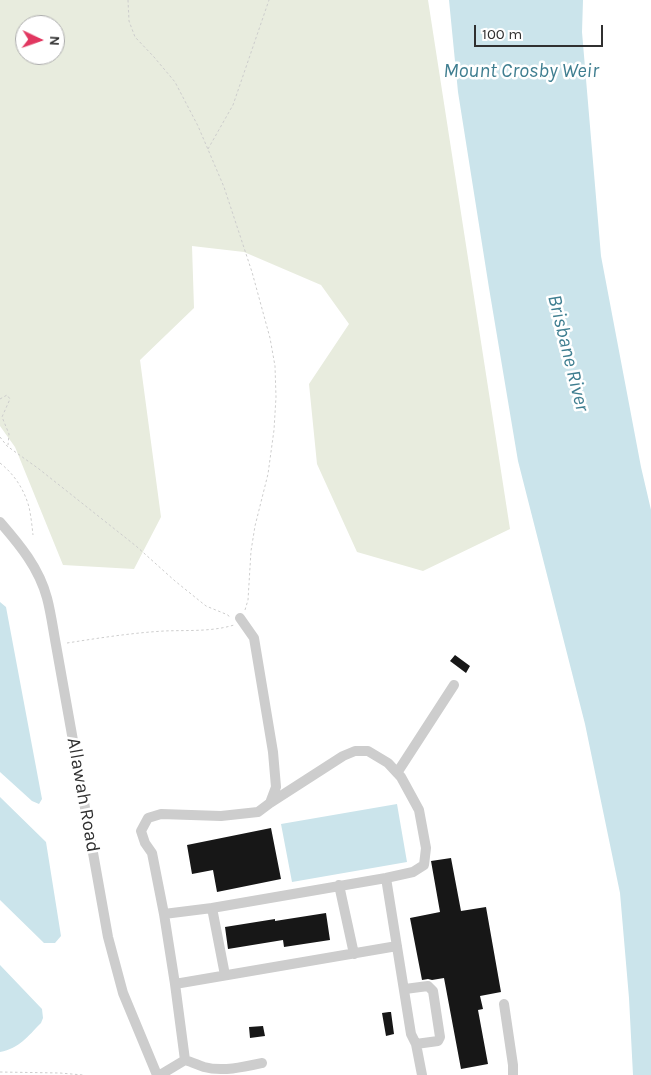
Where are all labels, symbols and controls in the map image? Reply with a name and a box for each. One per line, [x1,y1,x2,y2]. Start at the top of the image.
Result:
north arrow [15,15,65,65]
scale bar [476,15,605,47]
text: 100 m [482,25,522,43]
text: N [46,35,63,46]
water label: Mount Crosby Weir [443,59,599,83]
water label: Brisbane River [542,292,594,414]
street label: Allawah Road [62,736,104,854]

